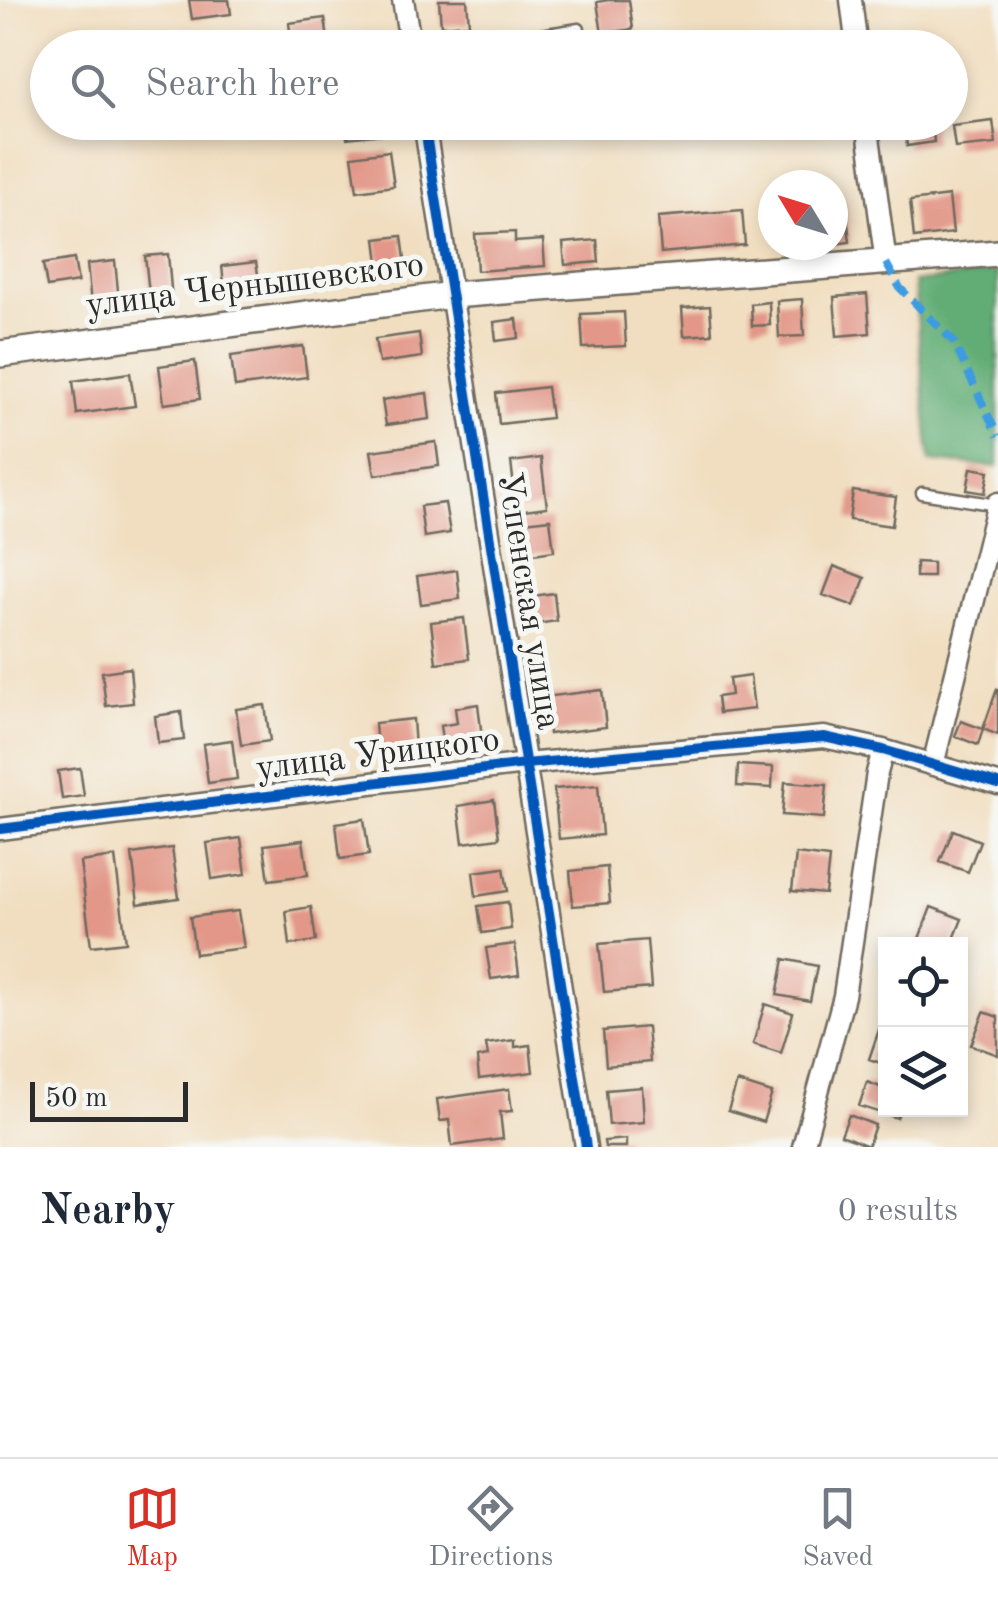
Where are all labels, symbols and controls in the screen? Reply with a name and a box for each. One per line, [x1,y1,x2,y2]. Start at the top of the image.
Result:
search box [30,30,968,140]
icon: search [65,58,120,113]
text: Search here [145,66,340,104]
north arrow [758,170,848,260]
street label: улица Чернышевского [84,248,426,324]
street label: Успенская улица [490,470,566,732]
street label: улица Урицкого [254,723,502,787]
map controls [878,937,968,1117]
button: locate [878,937,968,1027]
button: layers [878,1027,968,1117]
scale bar [30,1077,188,1122]
text: 50 m [45,1085,108,1113]
text: Nearby [40,1191,176,1233]
text: 0 results [838,1196,958,1228]
tab: Map [125,1481,180,1576]
tab: Directions [429,1481,553,1576]
tab: Saved [802,1481,873,1576]

